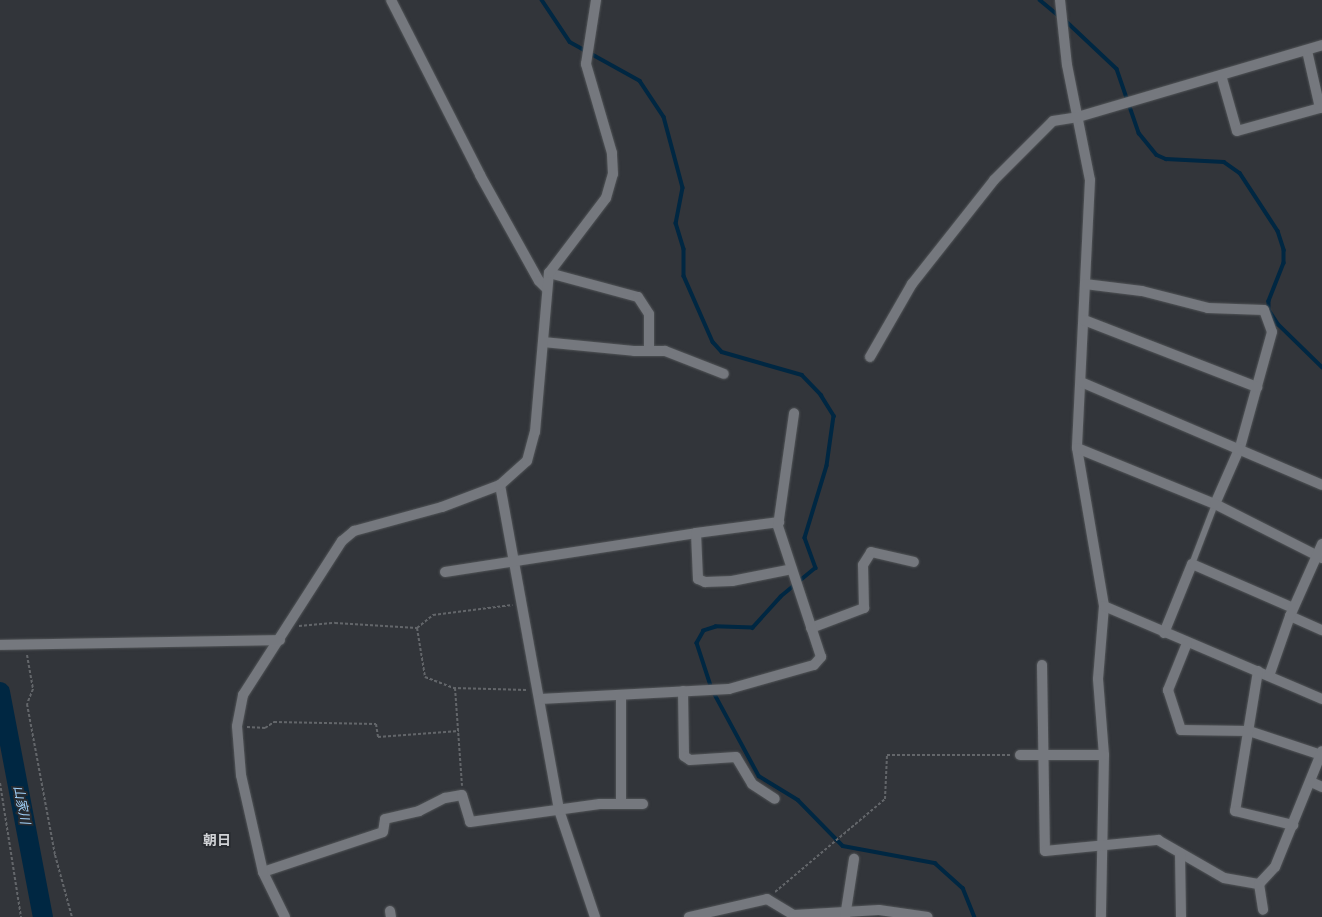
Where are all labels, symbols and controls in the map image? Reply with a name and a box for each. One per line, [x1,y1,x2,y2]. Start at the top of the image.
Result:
water label: 山家川 [10,784,32,826]
district label: 朝日 [203,833,231,849]

